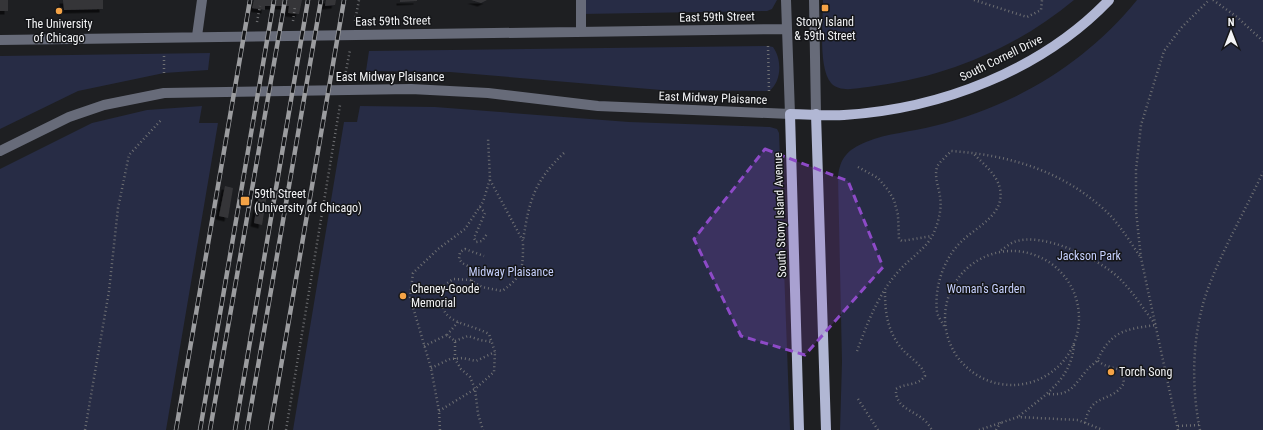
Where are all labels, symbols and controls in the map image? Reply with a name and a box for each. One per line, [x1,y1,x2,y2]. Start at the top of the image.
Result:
marker: Stony Island & 59th Street [820,3,830,13]
marker: The University of Chicago [54,6,64,16]
street label: East 59th Street [679,9,755,25]
north arrow [1211,12,1251,52]
street label: East 59th Street [355,13,431,29]
place label: Stony Island & 59th Street [794,15,856,43]
text: N [1228,16,1235,29]
place label: The University of Chicago [26,17,92,45]
street label: South Cornell Drive [957,32,1045,84]
street label: East Midway Plaisance [336,70,445,84]
street label: East Midway Plaisance [658,89,768,107]
street label: South Stony Island Avenue [771,152,789,278]
place label: 59th Street (University of Chicago) [254,187,362,215]
marker: 59th Street (University of Chicago) [239,195,251,207]
park label: Jackson Park [1057,249,1122,263]
park label: Midway Plaisance [468,265,554,279]
place label: Cheney-Goode Memorial [411,282,480,310]
park label: Woman's Garden [947,282,1025,296]
marker: Cheney-Goode Memorial [398,291,408,301]
place label: Torch Song [1119,365,1172,379]
marker: Torch Song [1106,367,1116,377]

